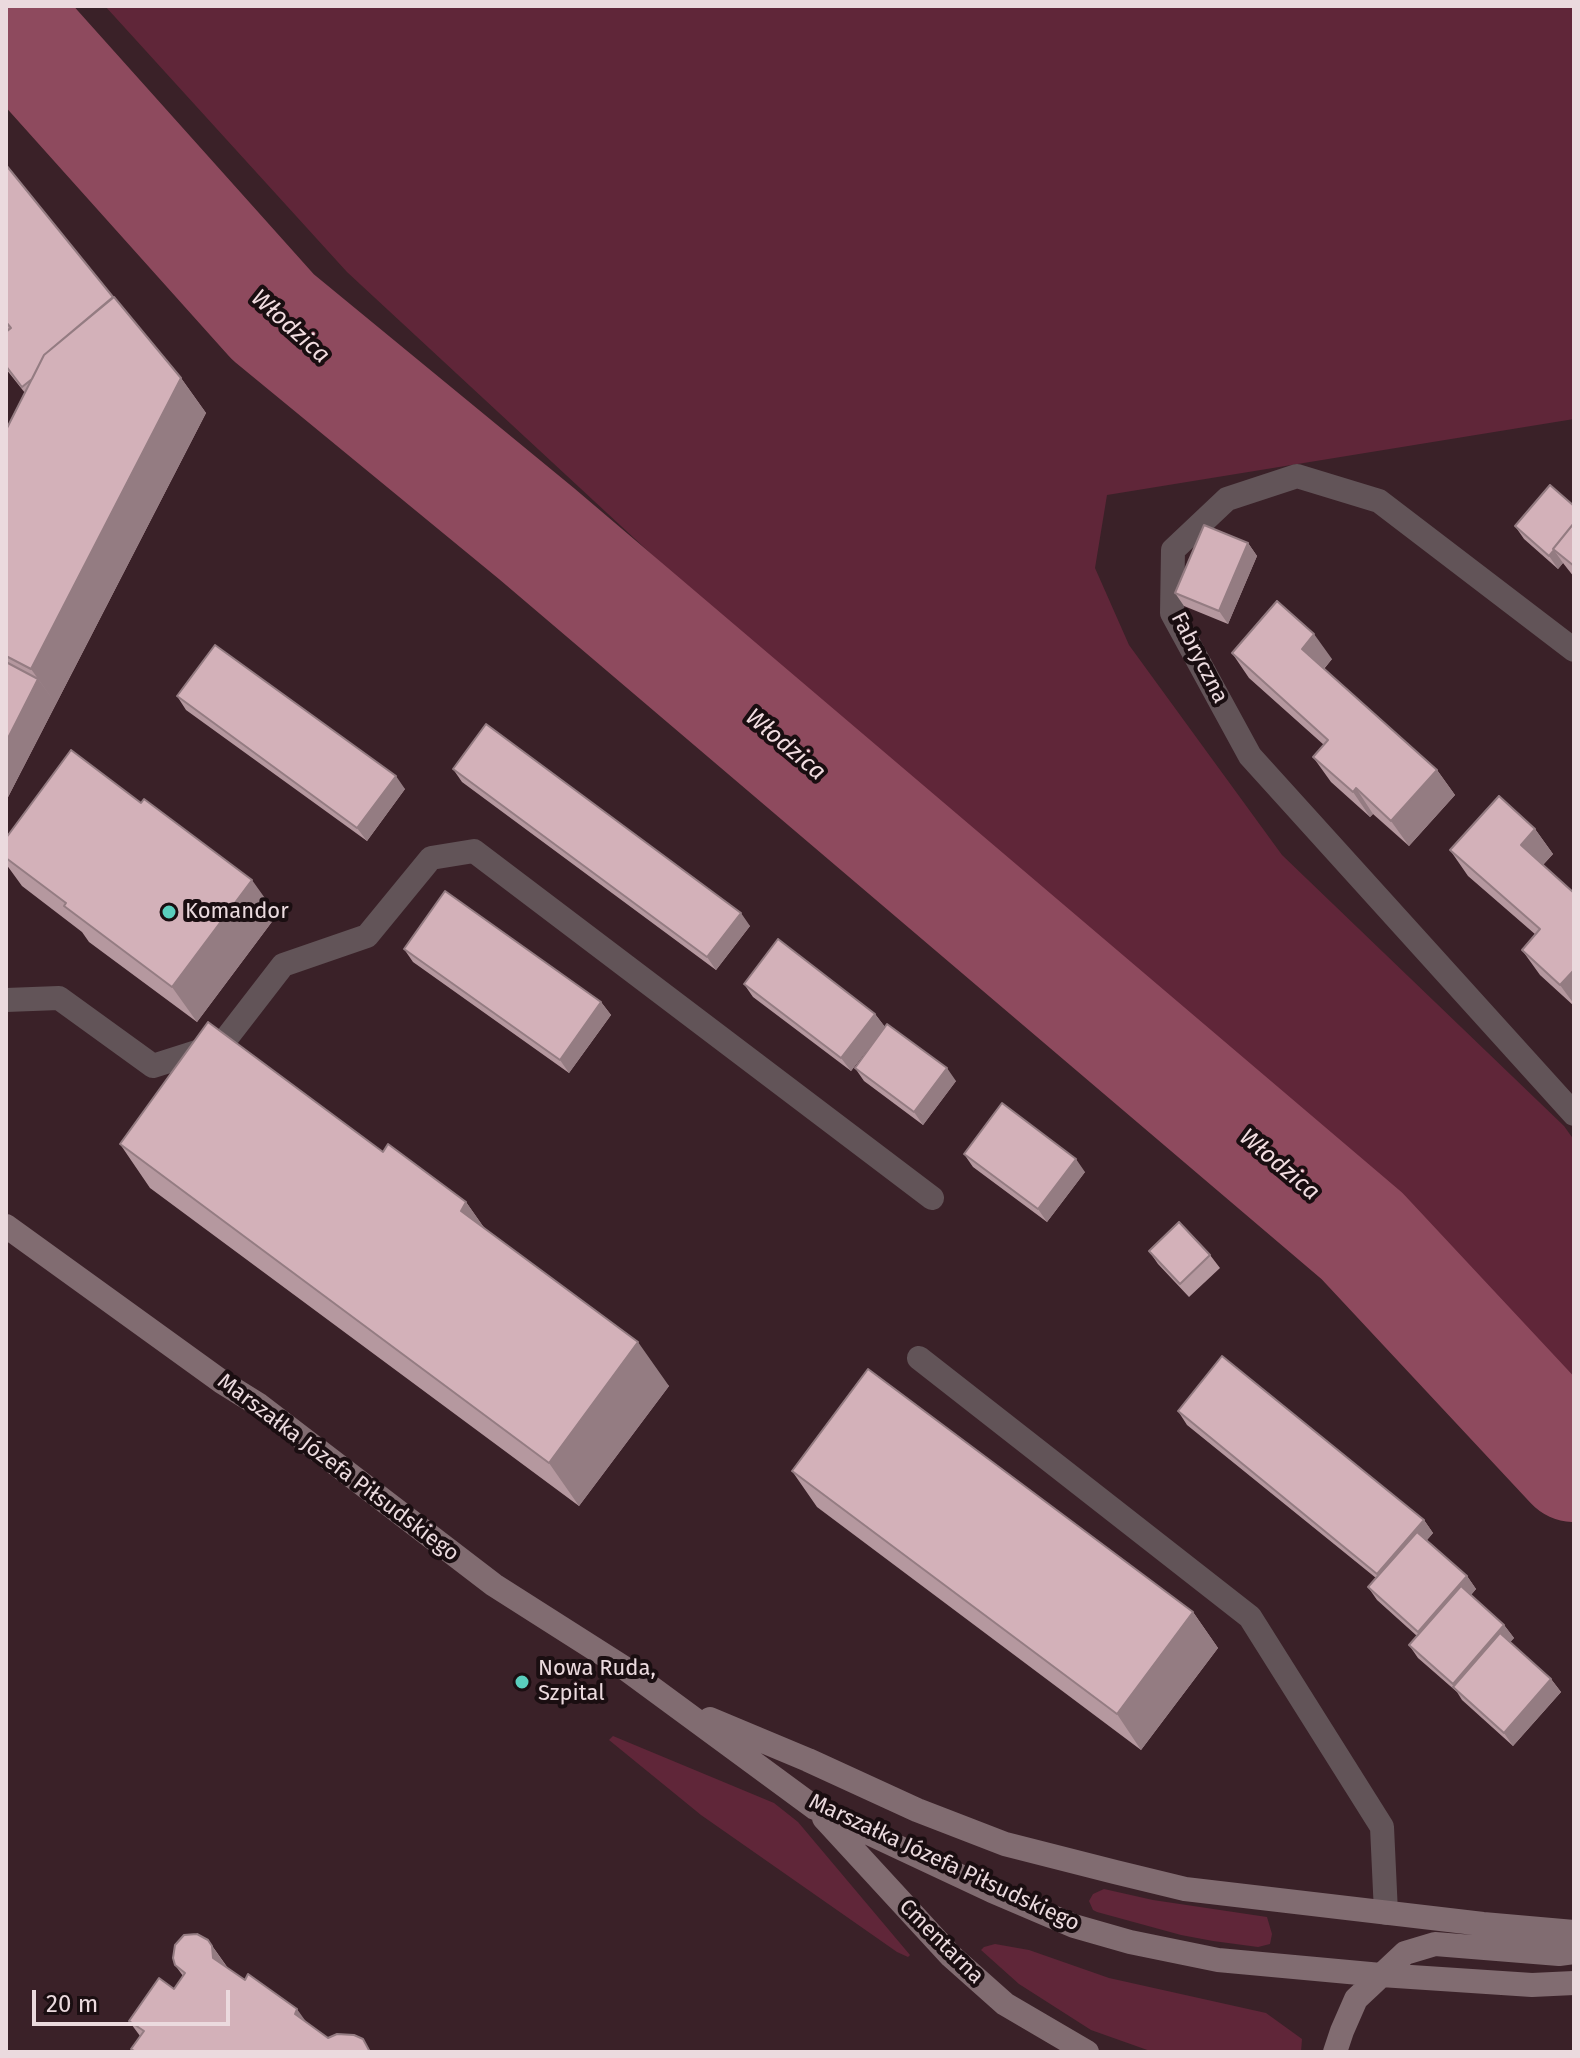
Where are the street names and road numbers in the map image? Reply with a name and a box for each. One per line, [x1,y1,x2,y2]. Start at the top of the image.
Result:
street label: Fabryczna [1165,608,1233,708]
street label: Marszałka Józefa Piłsudskiego [212,1369,464,1567]
street label: Marszałka Józefa Piłsudskiego [805,1789,1083,1937]
street label: Cmentarna [893,1894,989,1990]

